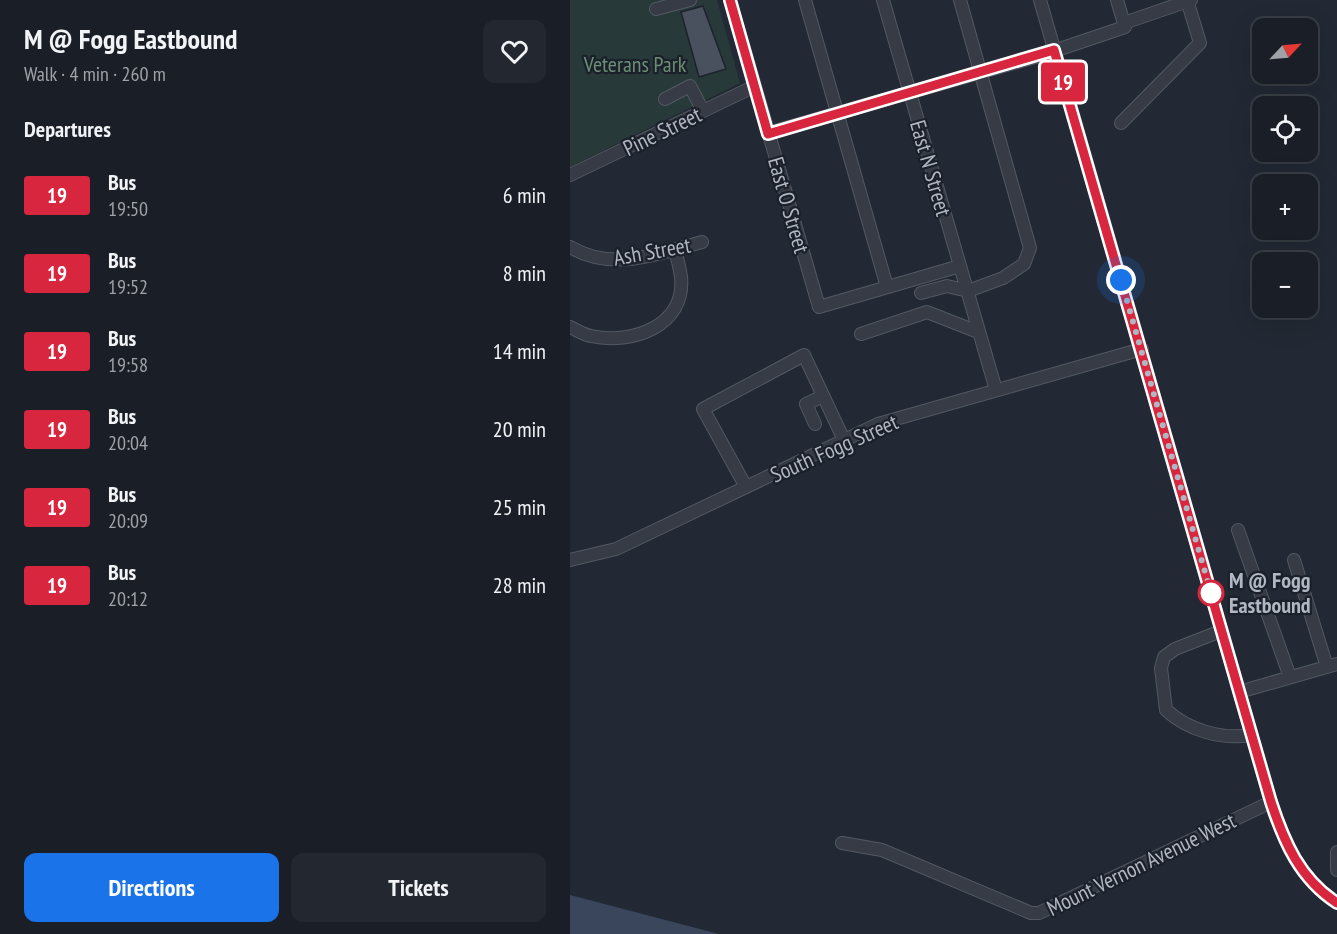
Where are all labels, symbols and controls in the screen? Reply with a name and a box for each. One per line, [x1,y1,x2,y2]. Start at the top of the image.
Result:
north arrow [1252,18,1318,84]
map controls [1252,18,1318,318]
text: M @ Fogg Eastbound [24,20,237,57]
button: heart [483,20,546,83]
park label: Veterans Park [583,50,687,78]
text: Walk · 4 min · 260 m [24,61,166,87]
line badge: 19 [1036,62,1090,101]
text: 19 [1053,69,1073,96]
button: locate [1252,96,1318,162]
street label: Pine Street [618,100,706,162]
text: Departures [24,115,111,143]
street label: East N Street [904,117,958,219]
street label: East O Street [762,154,816,256]
text: Bus [108,168,136,196]
button: + [1252,174,1318,240]
text: 6 min [503,181,546,209]
text: 19 [47,182,67,209]
text: 19:50 [108,196,148,222]
street label: Ash Street [611,230,693,272]
text: Bus [108,246,136,274]
button: − [1252,252,1318,318]
text: 8 min [503,259,546,287]
text: 19 [47,260,67,287]
your location [1106,265,1136,295]
text: 19:52 [108,274,148,300]
text: Bus [108,324,136,352]
text: 14 min [493,337,546,365]
text: 19 [47,338,67,365]
text: 19:58 [108,352,148,378]
text: Bus [108,402,136,430]
street label: South Fogg Street [766,407,902,489]
text: 20 min [493,415,546,443]
text: 19 [47,416,67,443]
text: 20:04 [108,430,148,456]
text: Bus [108,480,136,508]
text: 25 min [493,493,546,521]
text: 19 [47,494,67,521]
text: 20:09 [108,508,148,534]
text: Bus [108,558,136,586]
place label: M @ Fogg Eastbound [1229,566,1311,619]
text: 28 min [493,571,546,599]
text: 19 [47,572,67,599]
marker: M @ Fogg Eastbound [1198,580,1224,606]
text: 20:12 [108,586,148,612]
street label: Mount Vernon Avenue West [1042,806,1240,922]
button: Directions [24,853,279,922]
button: Tickets [291,853,546,922]

